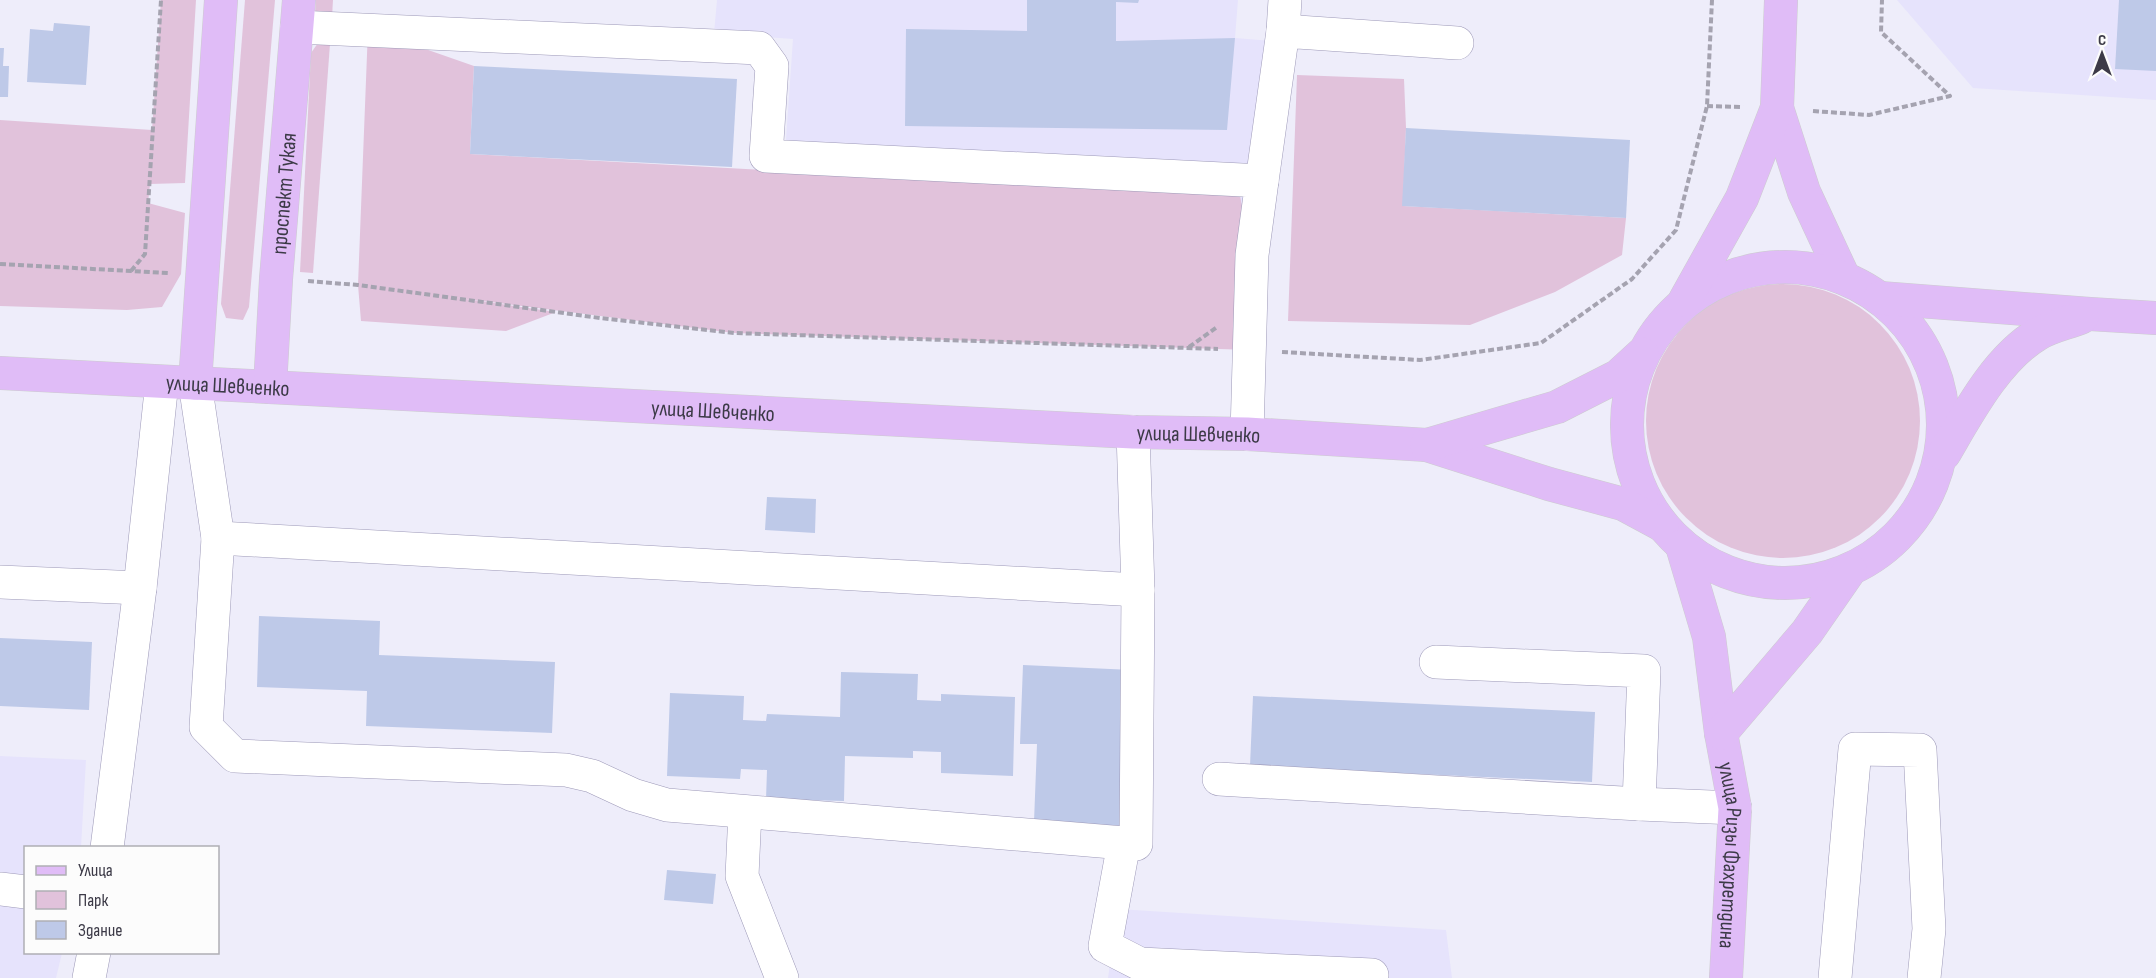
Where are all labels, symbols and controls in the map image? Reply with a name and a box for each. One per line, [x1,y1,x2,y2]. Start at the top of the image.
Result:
north arrow [2072,24,2132,84]
text: С [2098,31,2106,50]
street label: проспект Тукая [266,132,303,256]
street label: улица Шевченко [165,370,290,403]
street label: улица Шевченко [650,395,775,428]
street label: улица Шевченко [1136,420,1261,450]
street label: улица Ризы Фахретдина [1712,760,1747,949]
legend [24,846,219,954]
text: Улица [78,860,113,881]
text: Парк [78,890,109,911]
text: Здание [78,920,123,941]

